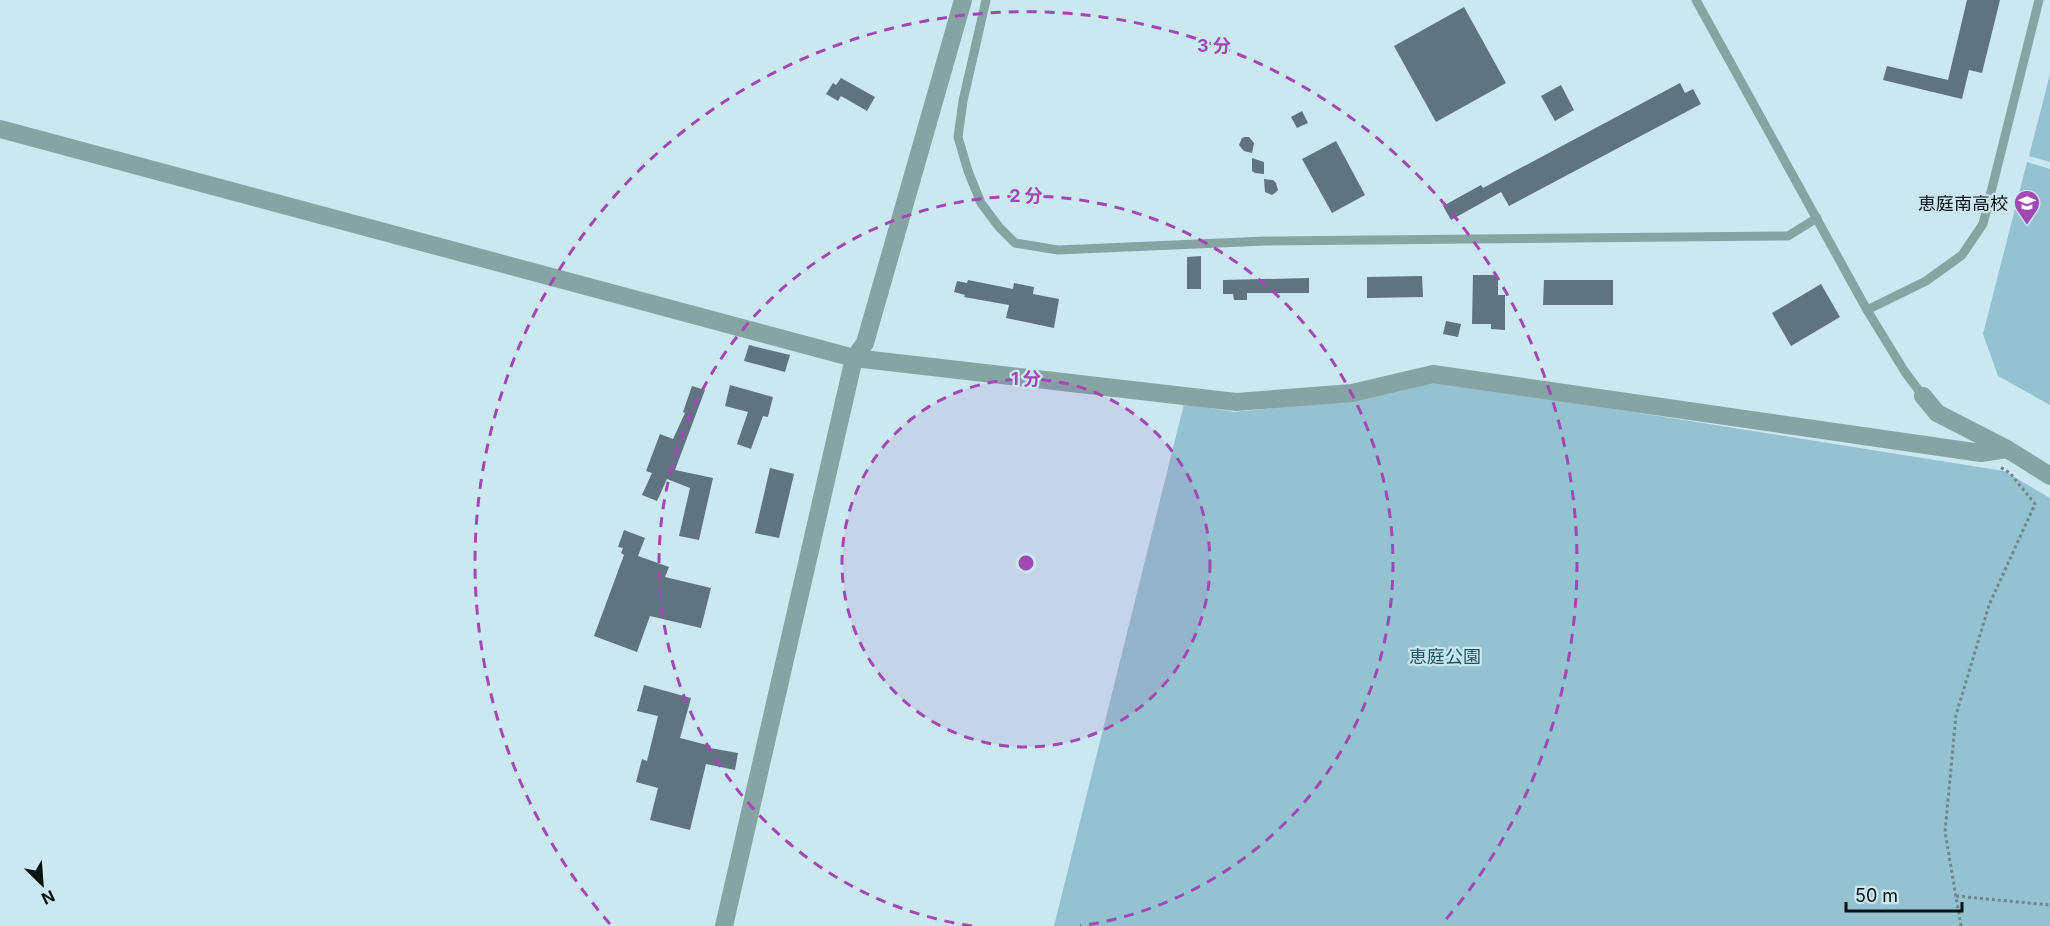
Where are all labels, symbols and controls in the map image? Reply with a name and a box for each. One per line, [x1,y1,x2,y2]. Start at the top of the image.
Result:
text: 3 分 [1197,35,1231,56]
text: 2 分 [1009,185,1043,206]
school or university icon: 恵庭南高校 [2012,188,2042,226]
place label: 恵庭南高校 [1918,193,2008,214]
text: 1 分 [1011,368,1041,389]
centre of rings [1016,553,1036,573]
park label: 恵庭公園 [1409,646,1481,667]
north arrow [12,854,72,914]
scale bar [1846,875,1962,913]
text: 50 m [1855,885,1898,906]
text: N [39,886,58,909]

